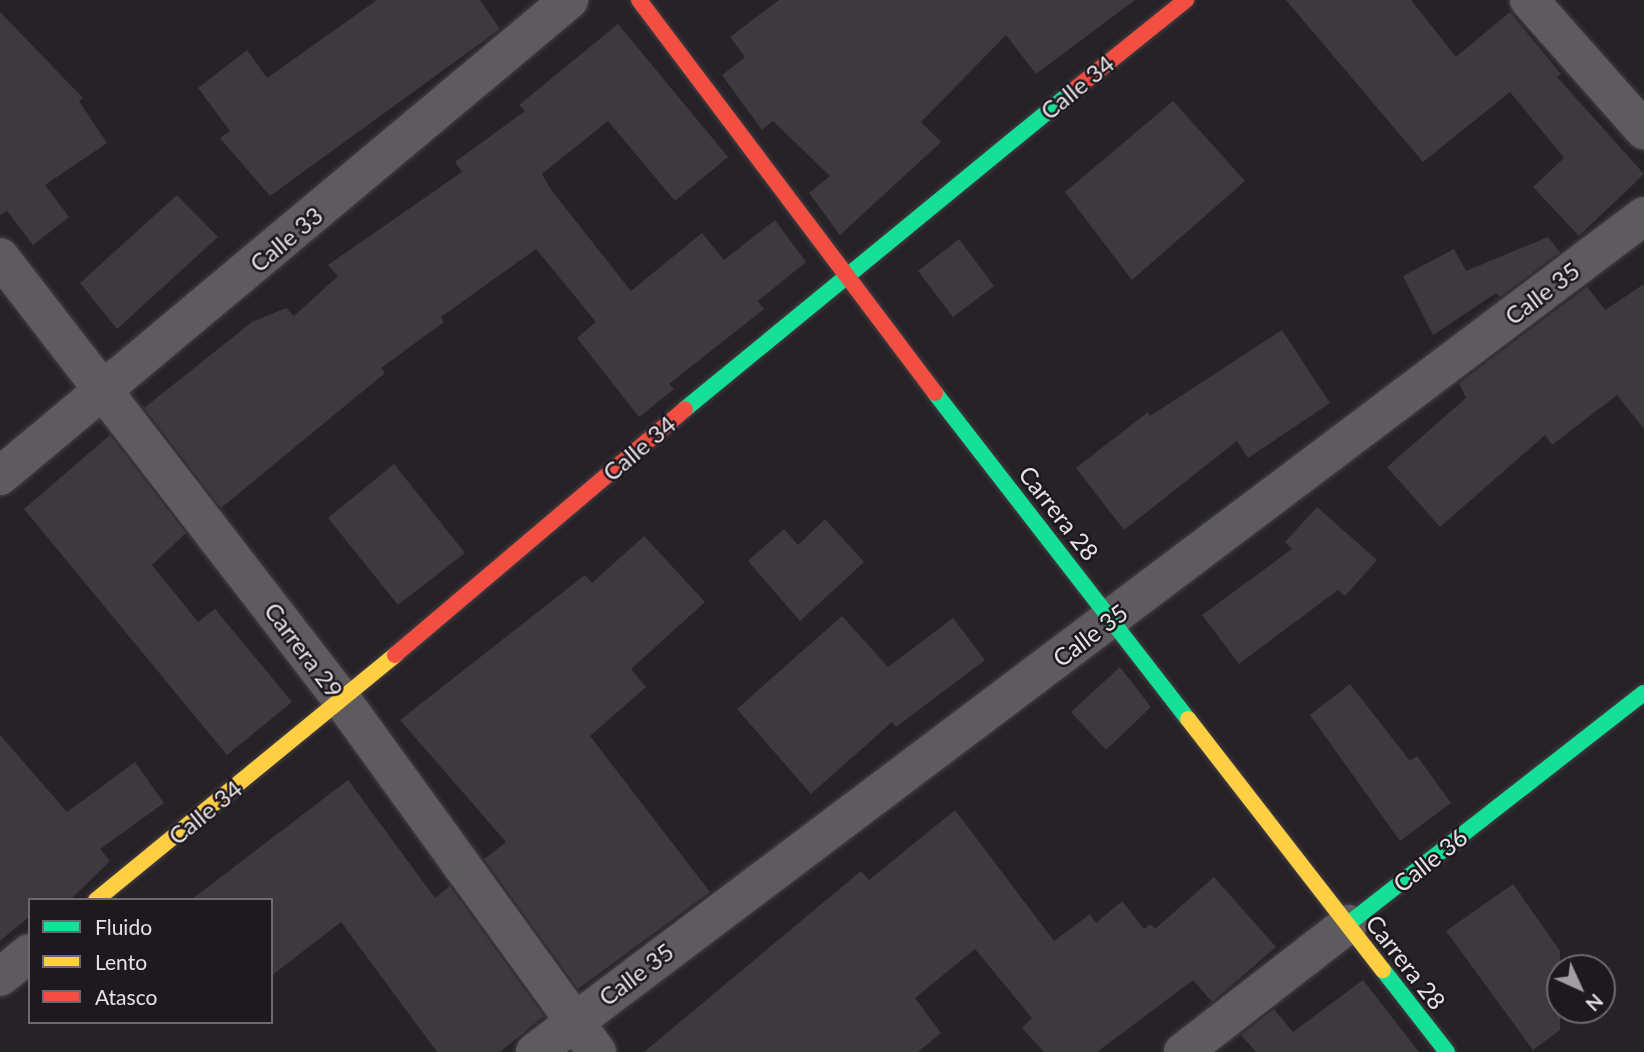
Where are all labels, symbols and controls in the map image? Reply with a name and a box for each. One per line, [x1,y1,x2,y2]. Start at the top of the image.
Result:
street label: Calle 34 [1035,49,1119,125]
street label: Calle 33 [244,200,328,278]
street label: Calle 35 [1499,256,1585,330]
street label: Calle 34 [597,409,681,487]
street label: Carrera 28 [1013,460,1105,566]
street label: Carrera 29 [259,597,349,703]
street label: Calle 35 [1047,598,1133,672]
street label: Calle 34 [163,774,247,850]
street label: Calle 36 [1387,822,1473,898]
legend [28,898,273,1024]
street label: Carrera 28 [1360,909,1452,1015]
text: Fluido [95,914,152,939]
street label: Calle 35 [593,937,679,1011]
text: Lento [95,949,147,974]
north arrow [1546,954,1616,1024]
text: Atasco [95,984,157,1009]
text: N [1581,989,1608,1016]

